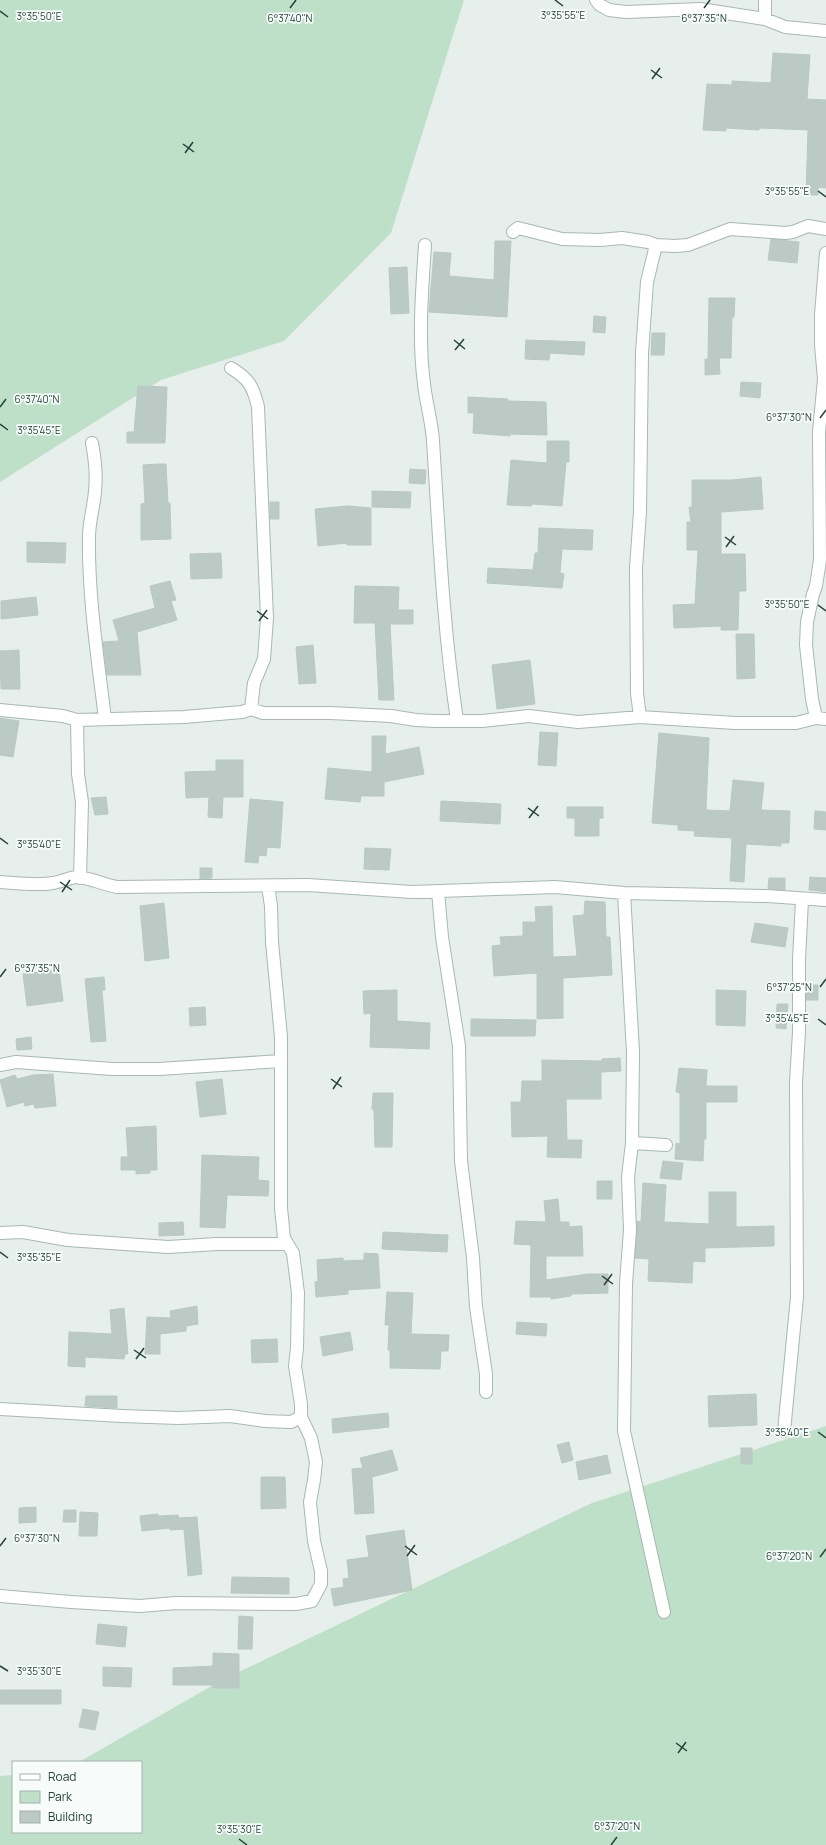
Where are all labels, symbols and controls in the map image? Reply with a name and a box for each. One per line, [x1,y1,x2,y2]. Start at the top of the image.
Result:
text: 3°35'55"E [541,8,586,22]
text: 3°35'50"E [17,9,62,23]
text: 6°37'40"N [268,11,313,25]
text: 6°37'35"N [681,11,727,25]
text: 3°35'55"E [765,184,810,198]
text: 6°37'40"N [15,392,60,406]
text: 6°37'30"N [766,410,812,424]
text: 3°35'45"E [17,423,61,437]
text: 3°35'50"E [765,597,810,611]
text: 3°35'40"E [17,837,61,851]
text: 6°37'35"N [14,961,60,975]
text: 6°37'25"N [766,980,812,994]
text: 3°35'45"E [765,1011,809,1025]
text: 3°35'35"E [17,1250,61,1264]
text: 3°35'40"E [765,1425,809,1439]
text: 6°37'30"N [14,1531,60,1545]
text: 6°37'20"N [766,1549,812,1563]
text: 3°35'30"E [17,1664,62,1678]
legend [12,1761,142,1833]
text: Road [48,1768,76,1785]
text: Park [48,1788,73,1805]
text: Building [48,1808,92,1825]
text: 6°37'20"N [594,1819,640,1833]
text: 3°35'30"E [217,1822,262,1836]

